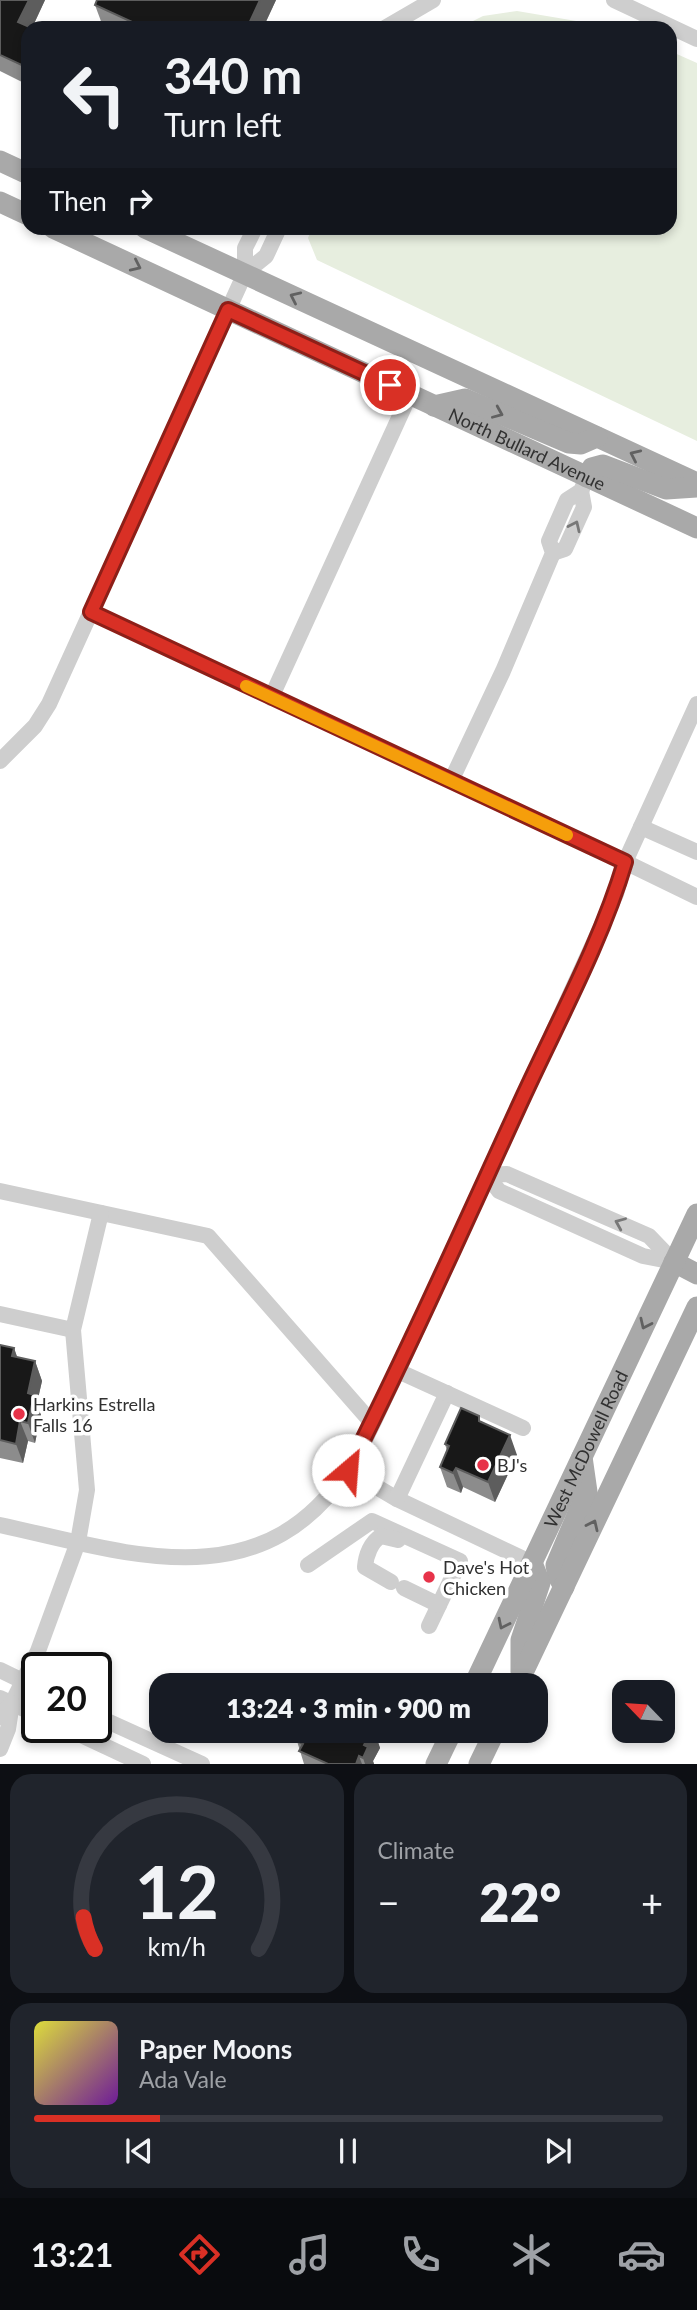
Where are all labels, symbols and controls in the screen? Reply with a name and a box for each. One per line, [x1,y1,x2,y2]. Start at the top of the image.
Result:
text: 340 m [164,46,302,104]
icon: left [49,49,140,140]
text: Turn left [164,105,281,144]
icon: right [121,182,159,220]
text: Then [49,185,107,217]
one-way arrow [129,258,141,272]
one-way arrow [290,291,303,305]
pin [360,355,420,415]
icon: arrive [371,366,409,404]
street label: North Bullard Avenue [445,403,609,495]
one-way arrow [492,405,504,419]
one-way arrow [630,449,642,463]
one-way arrow [567,521,581,533]
one-way arrow [615,1217,627,1231]
one-way arrow [639,1317,653,1329]
street label: West McDowell Road [539,1367,632,1531]
place label: Harkins Estrella Falls 16 [33,1393,156,1436]
marker: Harkins Estrella Falls 16 [11,1406,27,1422]
position arrow [311,1433,385,1507]
place label: BJ's [497,1454,528,1476]
marker: BJ's [475,1457,491,1473]
one-way arrow [585,1520,599,1532]
place label: Dave's Hot Chicken [443,1556,530,1599]
marker: Dave's Hot Chicken [421,1569,437,1585]
one-way arrow [497,1617,511,1629]
speed limit sign: 20 [21,1652,112,1743]
north arrow [612,1680,676,1743]
map controls [612,1680,675,1743]
text: 13:24 · 3 min · 900 m [226,1692,471,1724]
text: Climate [378,1836,454,1864]
text: 12 [135,1848,219,1936]
text: 22° [479,1871,561,1933]
text: − [378,1879,400,1925]
text: + [641,1879,663,1925]
text: km/h [147,1931,206,1961]
text: Paper Moons [139,2033,292,2065]
text: Ada Vale [139,2065,227,2093]
icon: previous [120,2132,158,2170]
icon: pause [329,2132,367,2170]
icon: next [539,2132,577,2170]
icon: directions [175,2230,224,2279]
icon: music [285,2230,334,2279]
icon: phone [396,2230,445,2279]
icon: climate [507,2230,556,2279]
icon: car [617,2230,666,2279]
text: 13:21 [31,2235,113,2274]

